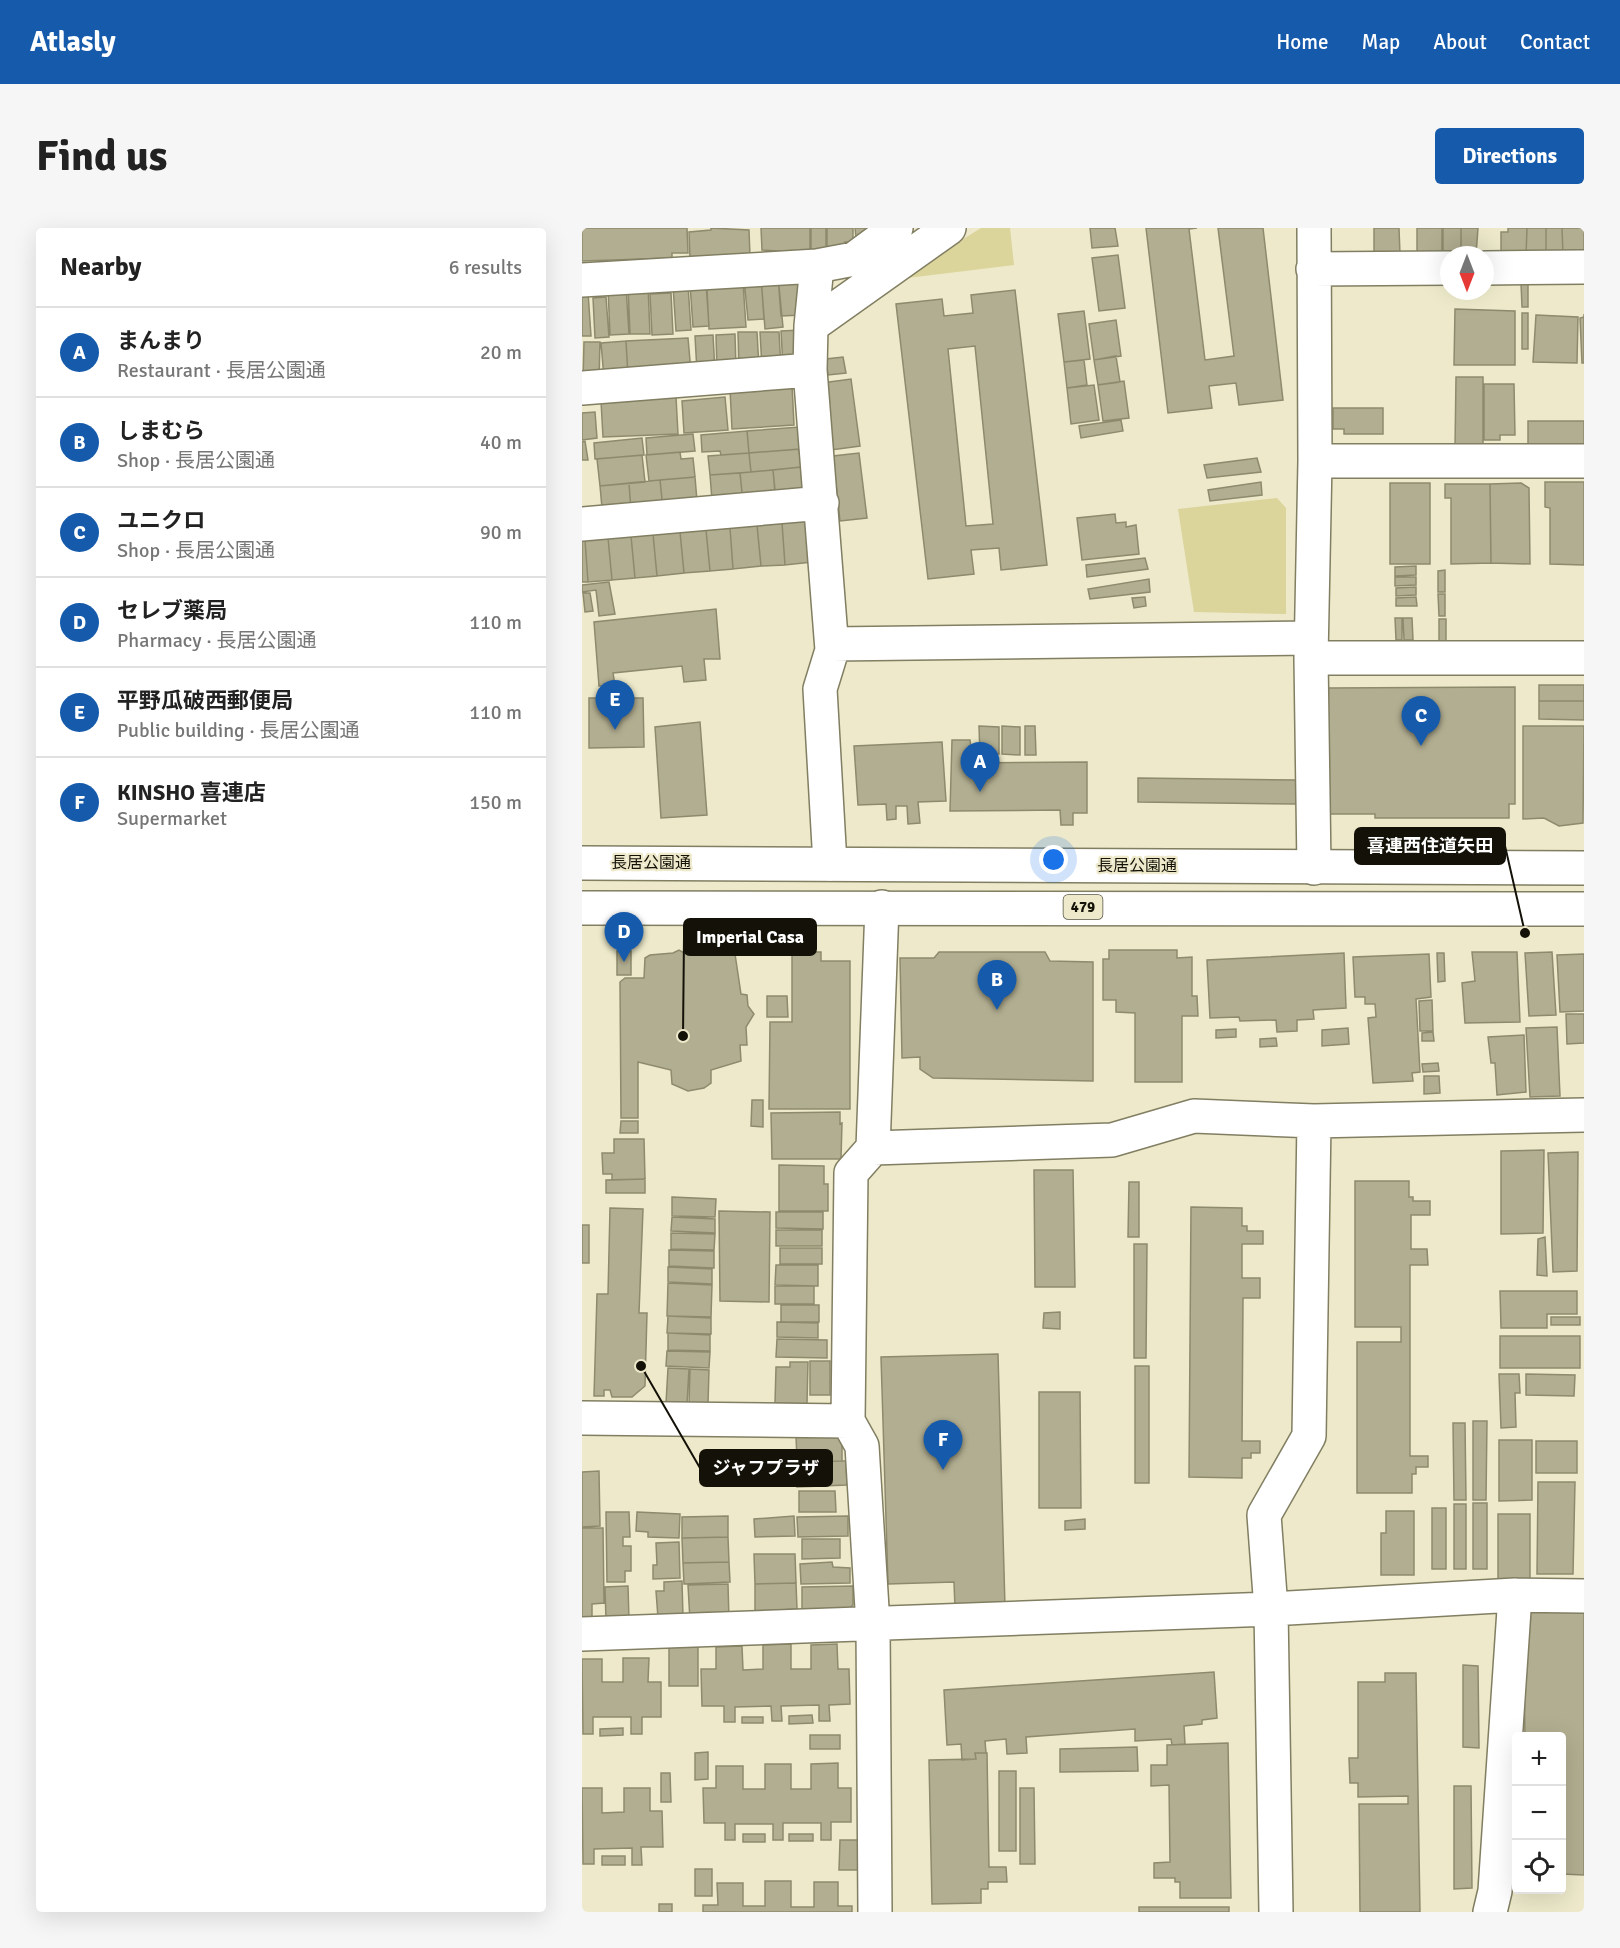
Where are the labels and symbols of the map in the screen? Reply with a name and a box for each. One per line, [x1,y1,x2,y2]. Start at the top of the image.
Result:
north arrow [1440,246,1494,300]
pin: E [596,680,634,730]
pin: C [1402,696,1440,746]
pin: A [960,742,1000,792]
callout: 喜連西住道矢田 [1355,828,1505,864]
text: 喜連西住道矢田 [1367,835,1493,857]
your location [1039,845,1068,874]
street label: 長居公園通 [611,853,691,873]
street label: 長居公園通 [1097,856,1177,876]
road number: 479 [1064,895,1102,919]
pin: D [604,912,644,962]
callout: Imperial Casa [684,919,816,955]
text: Imperial Casa [696,926,804,948]
pin: B [978,960,1016,1010]
pin: F [924,1420,962,1470]
callout: ジャフプラザ [700,1450,832,1486]
text: ジャフプラザ [712,1457,820,1479]

